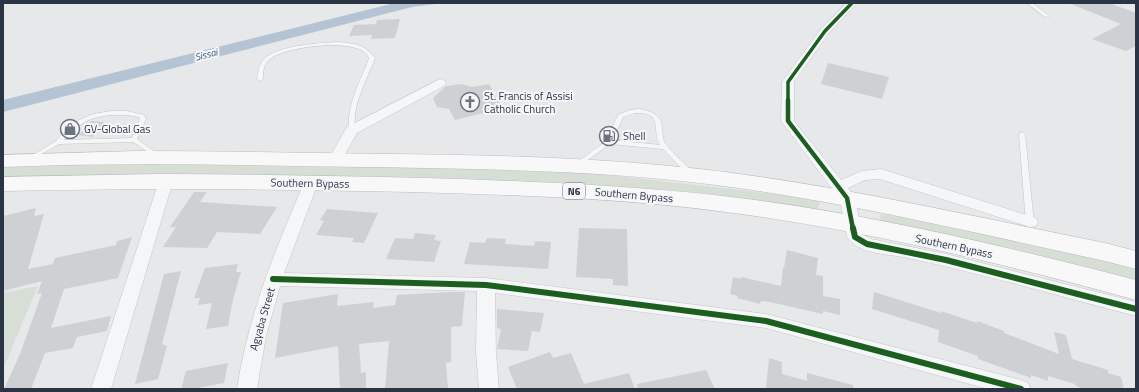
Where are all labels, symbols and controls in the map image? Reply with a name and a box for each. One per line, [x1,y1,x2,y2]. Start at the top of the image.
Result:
water label: Sissai [193,44,221,65]
place label: St. Francis of Assisi Catholic Church [484,88,573,117]
church icon: St. Francis of Assisi Catholic Church [459,91,481,113]
shop icon: GV-Global Gas [59,118,81,140]
place label: GV-Global Gas [84,121,150,137]
fuel station icon: Shell [598,125,620,147]
place label: Shell [623,128,646,144]
street label: Southern Bypass [271,174,349,192]
road number: N6 [563,183,585,199]
street label: Southern Bypass [594,184,674,206]
street label: Southern Bypass [914,230,994,262]
street label: Agyaba Street [245,285,279,352]

